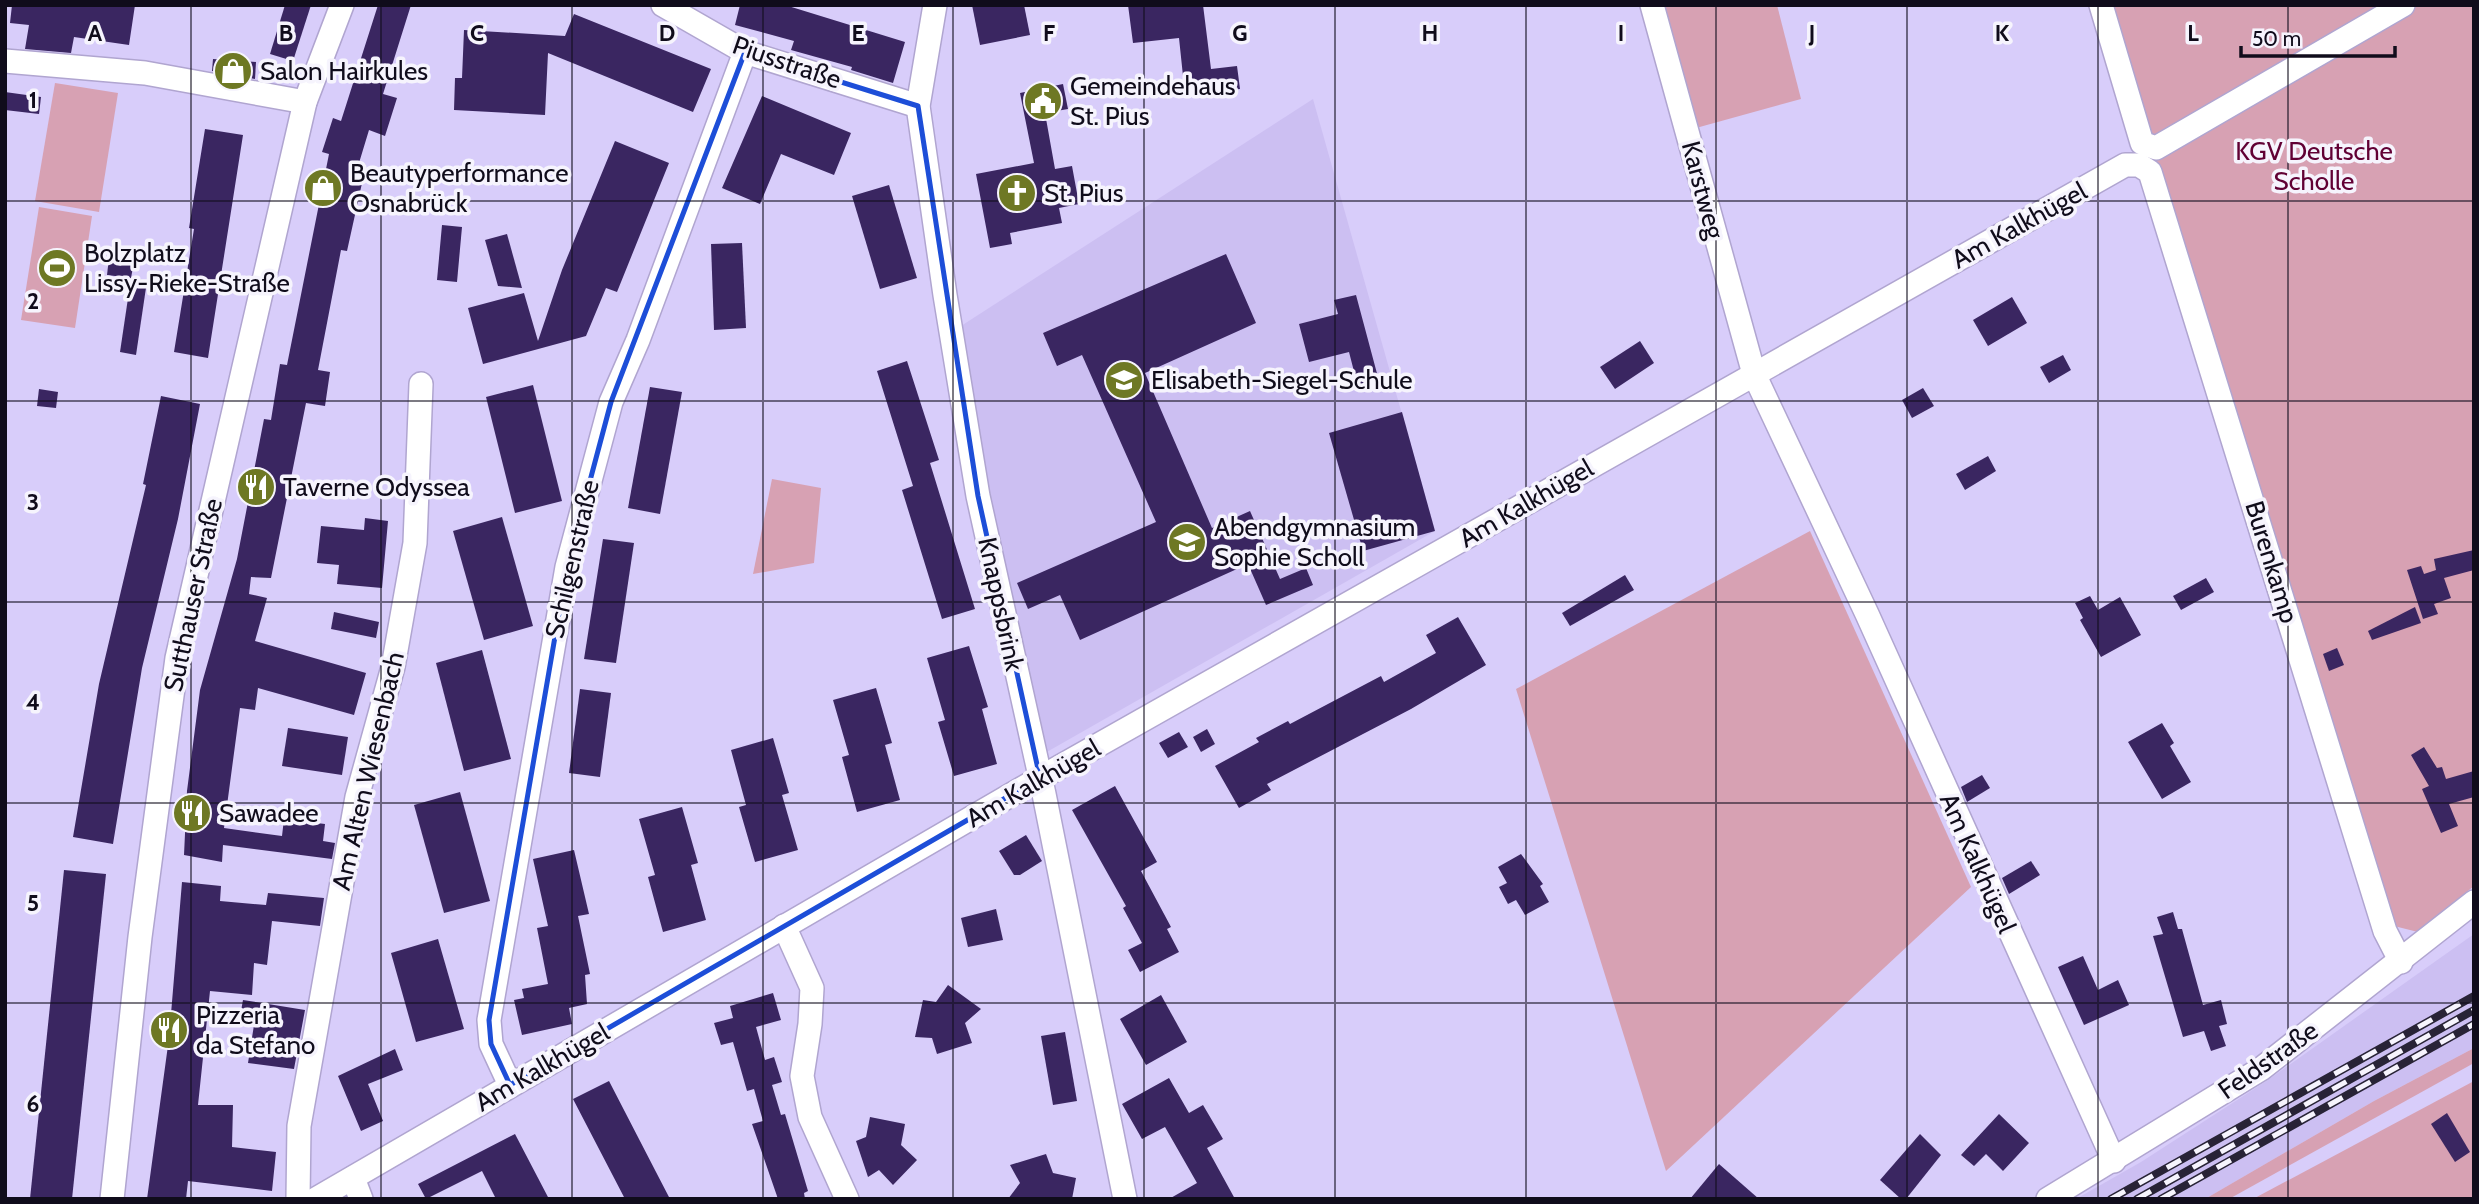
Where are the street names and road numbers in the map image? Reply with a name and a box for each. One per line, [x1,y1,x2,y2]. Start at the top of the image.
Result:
street label: Piusstraße [728,29,846,95]
street label: Karstweg [1675,138,1732,243]
street label: Am Kalkhügel [1946,175,2092,275]
street label: Am Kalkhügel [1453,452,1599,554]
street label: Schilgenstraße [538,477,606,641]
street label: Sutthauser Straße [157,495,229,695]
street label: Burenkamp [2238,497,2306,627]
street label: Knappsbrink [971,534,1031,674]
street label: Am Alten Wiesenbach [325,649,411,893]
street label: Am Kalkhügel [960,732,1106,834]
street label: Am Kalkhügel [1933,788,2023,938]
street label: Feldstraße [2212,1014,2324,1106]
street label: Am Kalkhügel [469,1016,615,1118]

